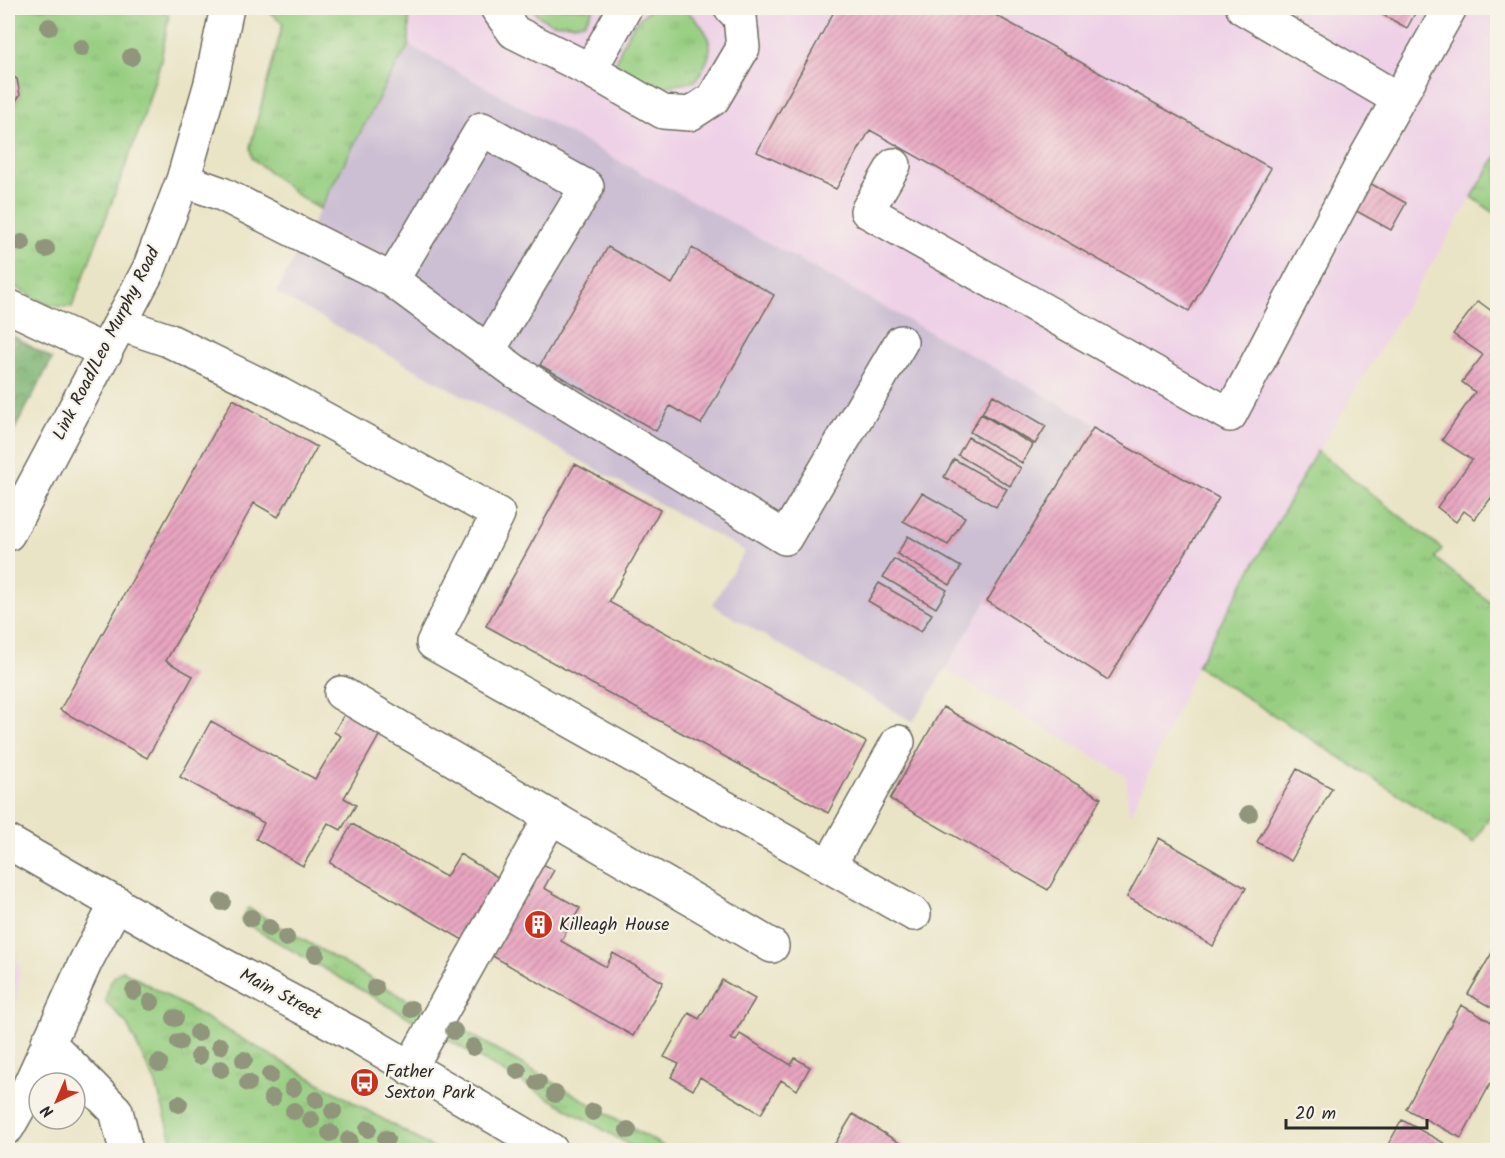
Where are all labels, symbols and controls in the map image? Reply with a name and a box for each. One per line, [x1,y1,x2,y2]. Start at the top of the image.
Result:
street label: Link Road/Leo Murphy Road [46,241,169,446]
building icon: Killeagh House [522,909,554,941]
place label: Killeagh House [559,911,669,940]
street label: Main Street [234,961,327,1029]
place label: Father Sexton Park [385,1058,475,1108]
bus stop icon: Father Sexton Park [348,1066,380,1098]
north arrow [27,1071,87,1131]
scale bar [1286,1092,1427,1130]
text: N [35,1098,60,1123]
text: 20 m [1295,1100,1336,1129]

